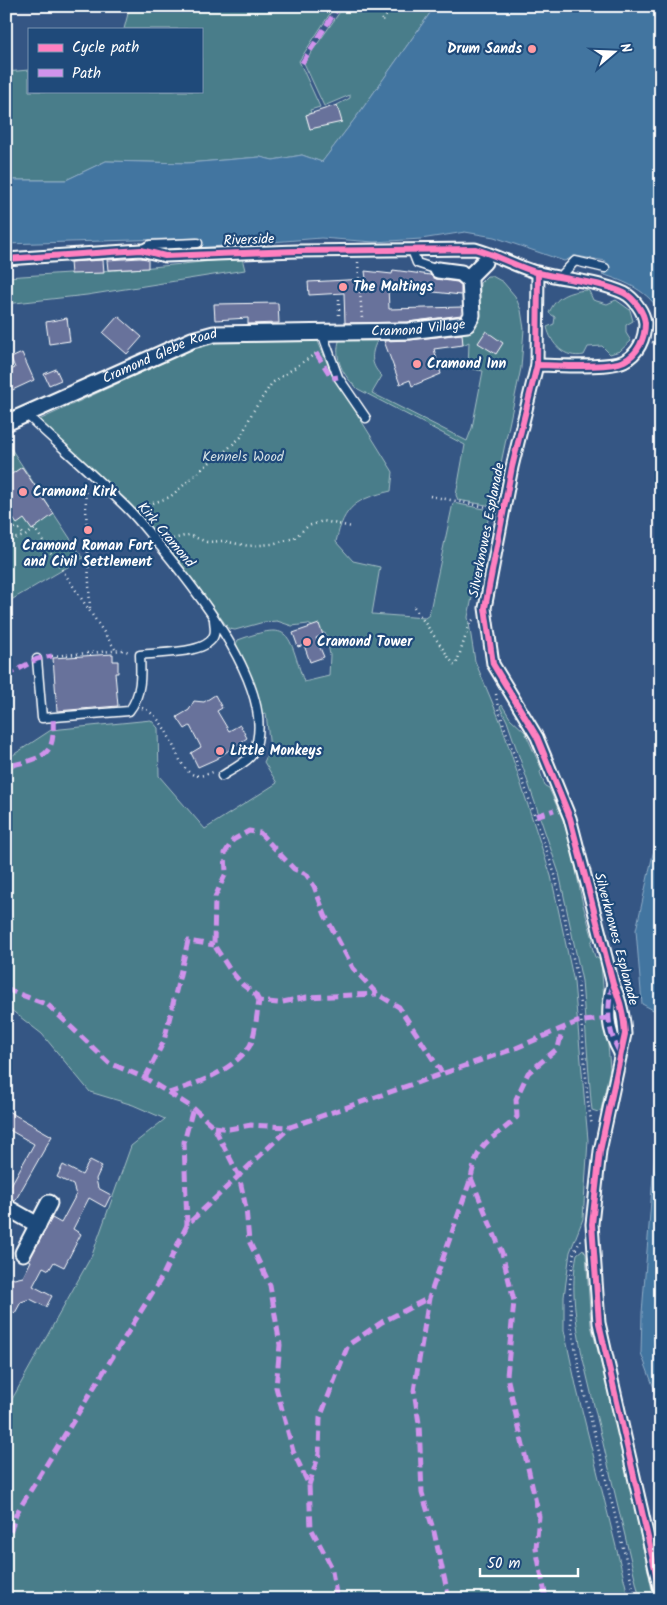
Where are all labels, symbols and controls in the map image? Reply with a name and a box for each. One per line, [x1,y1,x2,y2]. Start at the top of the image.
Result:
legend [28,28,202,92]
north arrow [590,28,640,78]
text: Cycle path [72,36,139,60]
place label: Drum Sands [447,38,522,60]
text: N [614,40,637,56]
marker: Drum Sands [526,43,538,55]
text: Path [72,62,101,86]
street label: Riverside [223,228,276,252]
place label: The Maltings [353,276,434,298]
marker: The Maltings [337,281,349,293]
street label: Cramond Village [371,313,467,343]
street label: Cramond Glebe Road [99,322,221,390]
place label: Cramond Inn [427,353,506,375]
marker: Cramond Inn [411,358,423,370]
park label: Kennels Wood [202,446,285,468]
street label: Silverknowes Esplanade [463,460,511,599]
place label: Cramond Kirk [33,481,118,503]
marker: Cramond Kirk [17,486,29,498]
street label: Kirk Cramond [132,497,201,573]
marker: Cramond Roman Fort and Civil Settlement [82,524,94,536]
place label: Cramond Roman Fort and Civil Settlement [22,535,154,573]
place label: Cramond Tower [317,631,413,653]
marker: Cramond Tower [301,636,313,648]
place label: Little Monkeys [230,740,323,762]
marker: Little Monkeys [214,745,226,757]
street label: Silverknowes Esplanade [588,870,645,1009]
scale bar [480,1545,577,1577]
text: 50 m [487,1552,521,1576]

